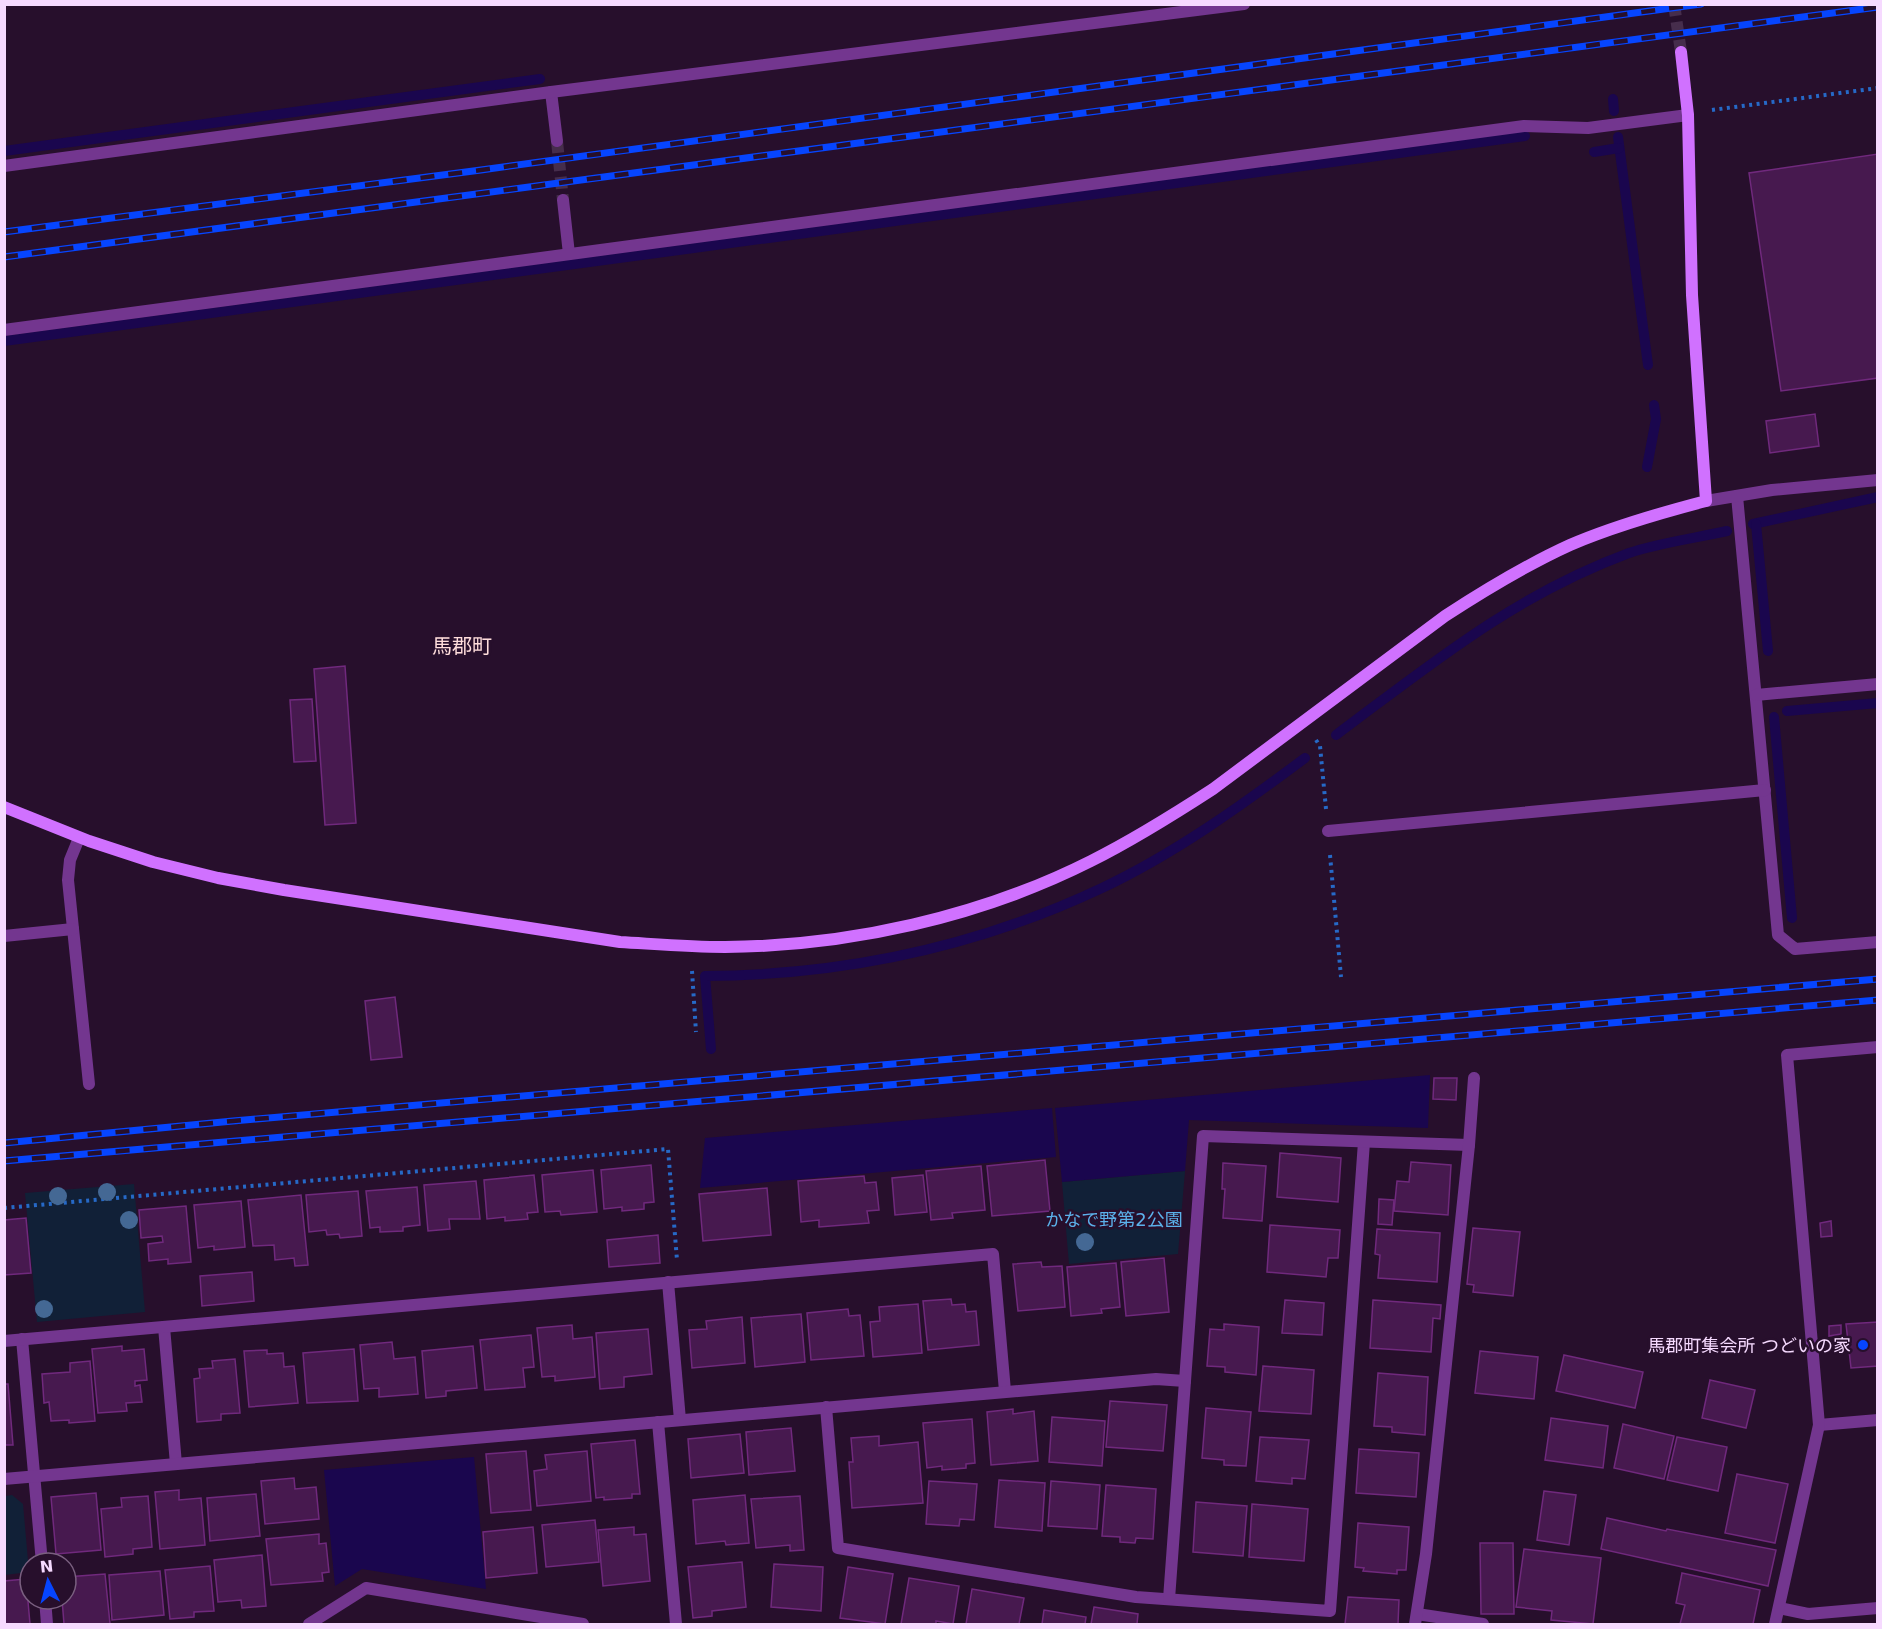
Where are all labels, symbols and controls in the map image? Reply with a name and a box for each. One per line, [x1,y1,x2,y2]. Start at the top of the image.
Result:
district label: 馬郡町 [432,634,492,658]
park label: かなで野第2公園 [1045,1209,1183,1230]
place label: 馬郡町集会所 つどいの家 [1647,1335,1851,1356]
marker: 馬郡町集会所 つどいの家 [1856,1338,1870,1352]
north arrow [18,1551,78,1611]
text: N [39,1556,54,1577]

